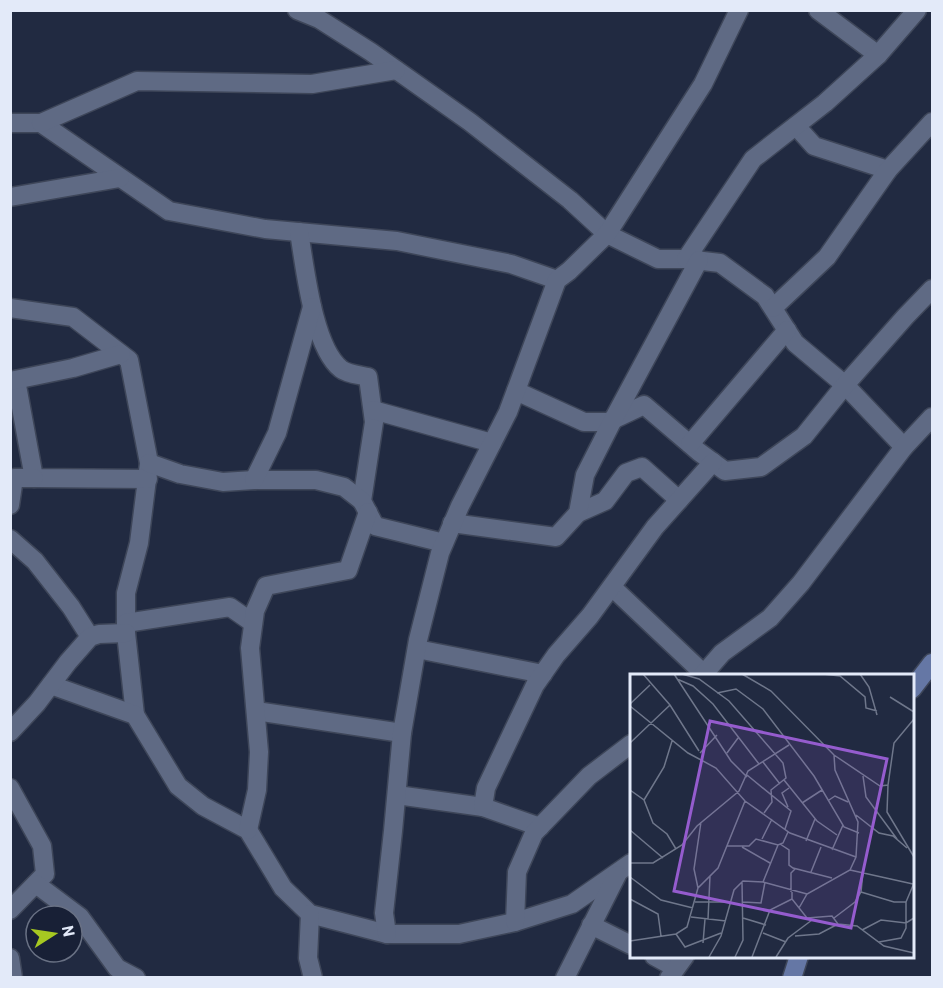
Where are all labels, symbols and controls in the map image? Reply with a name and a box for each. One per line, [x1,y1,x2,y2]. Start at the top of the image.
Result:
inset map [630,674,913,958]
north arrow [24,904,84,964]
text: N [59,924,80,938]

